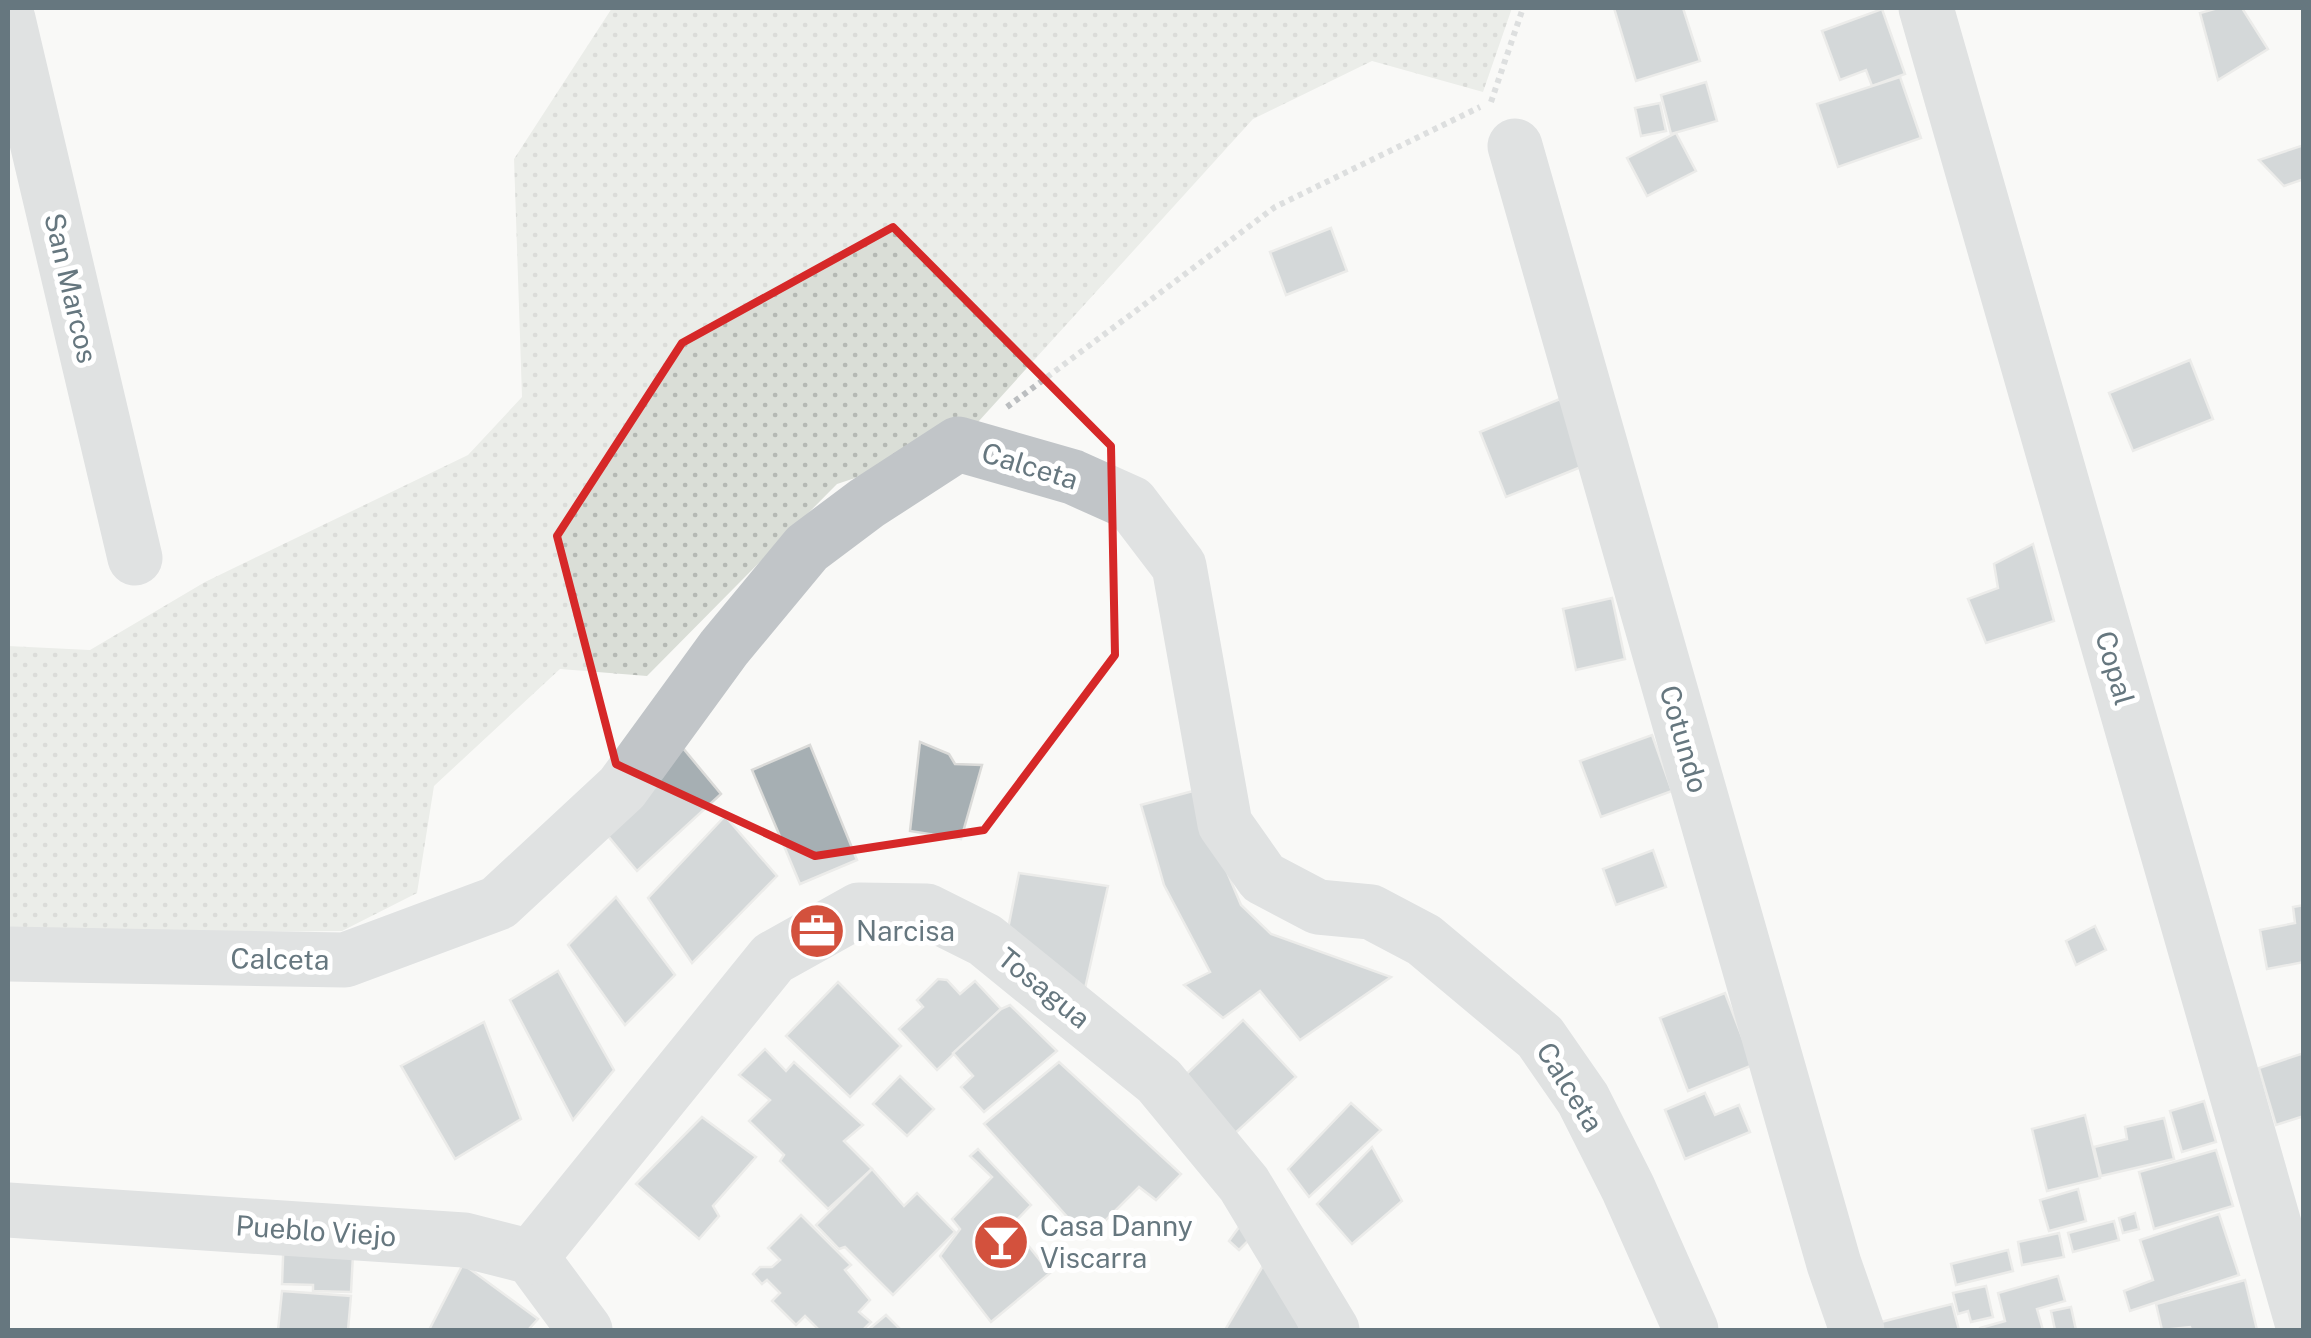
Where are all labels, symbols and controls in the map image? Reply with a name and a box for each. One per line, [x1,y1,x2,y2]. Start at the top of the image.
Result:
street label: San Marcos [38,210,105,366]
street label: Calceta [978,435,1082,496]
street label: Copal [2089,627,2142,709]
street label: Cotundo [1653,681,1716,796]
office icon: Narcisa [787,901,847,961]
place label: Narcisa [856,914,955,947]
street label: Calceta [230,941,330,976]
street label: Tosagua [992,941,1097,1035]
street label: Calceta [1530,1036,1611,1137]
street label: Pueblo Viejo [235,1208,397,1253]
place label: Casa Danny Viscarra [1040,1209,1193,1274]
bar icon: Casa Danny Viscarra [971,1212,1031,1272]

